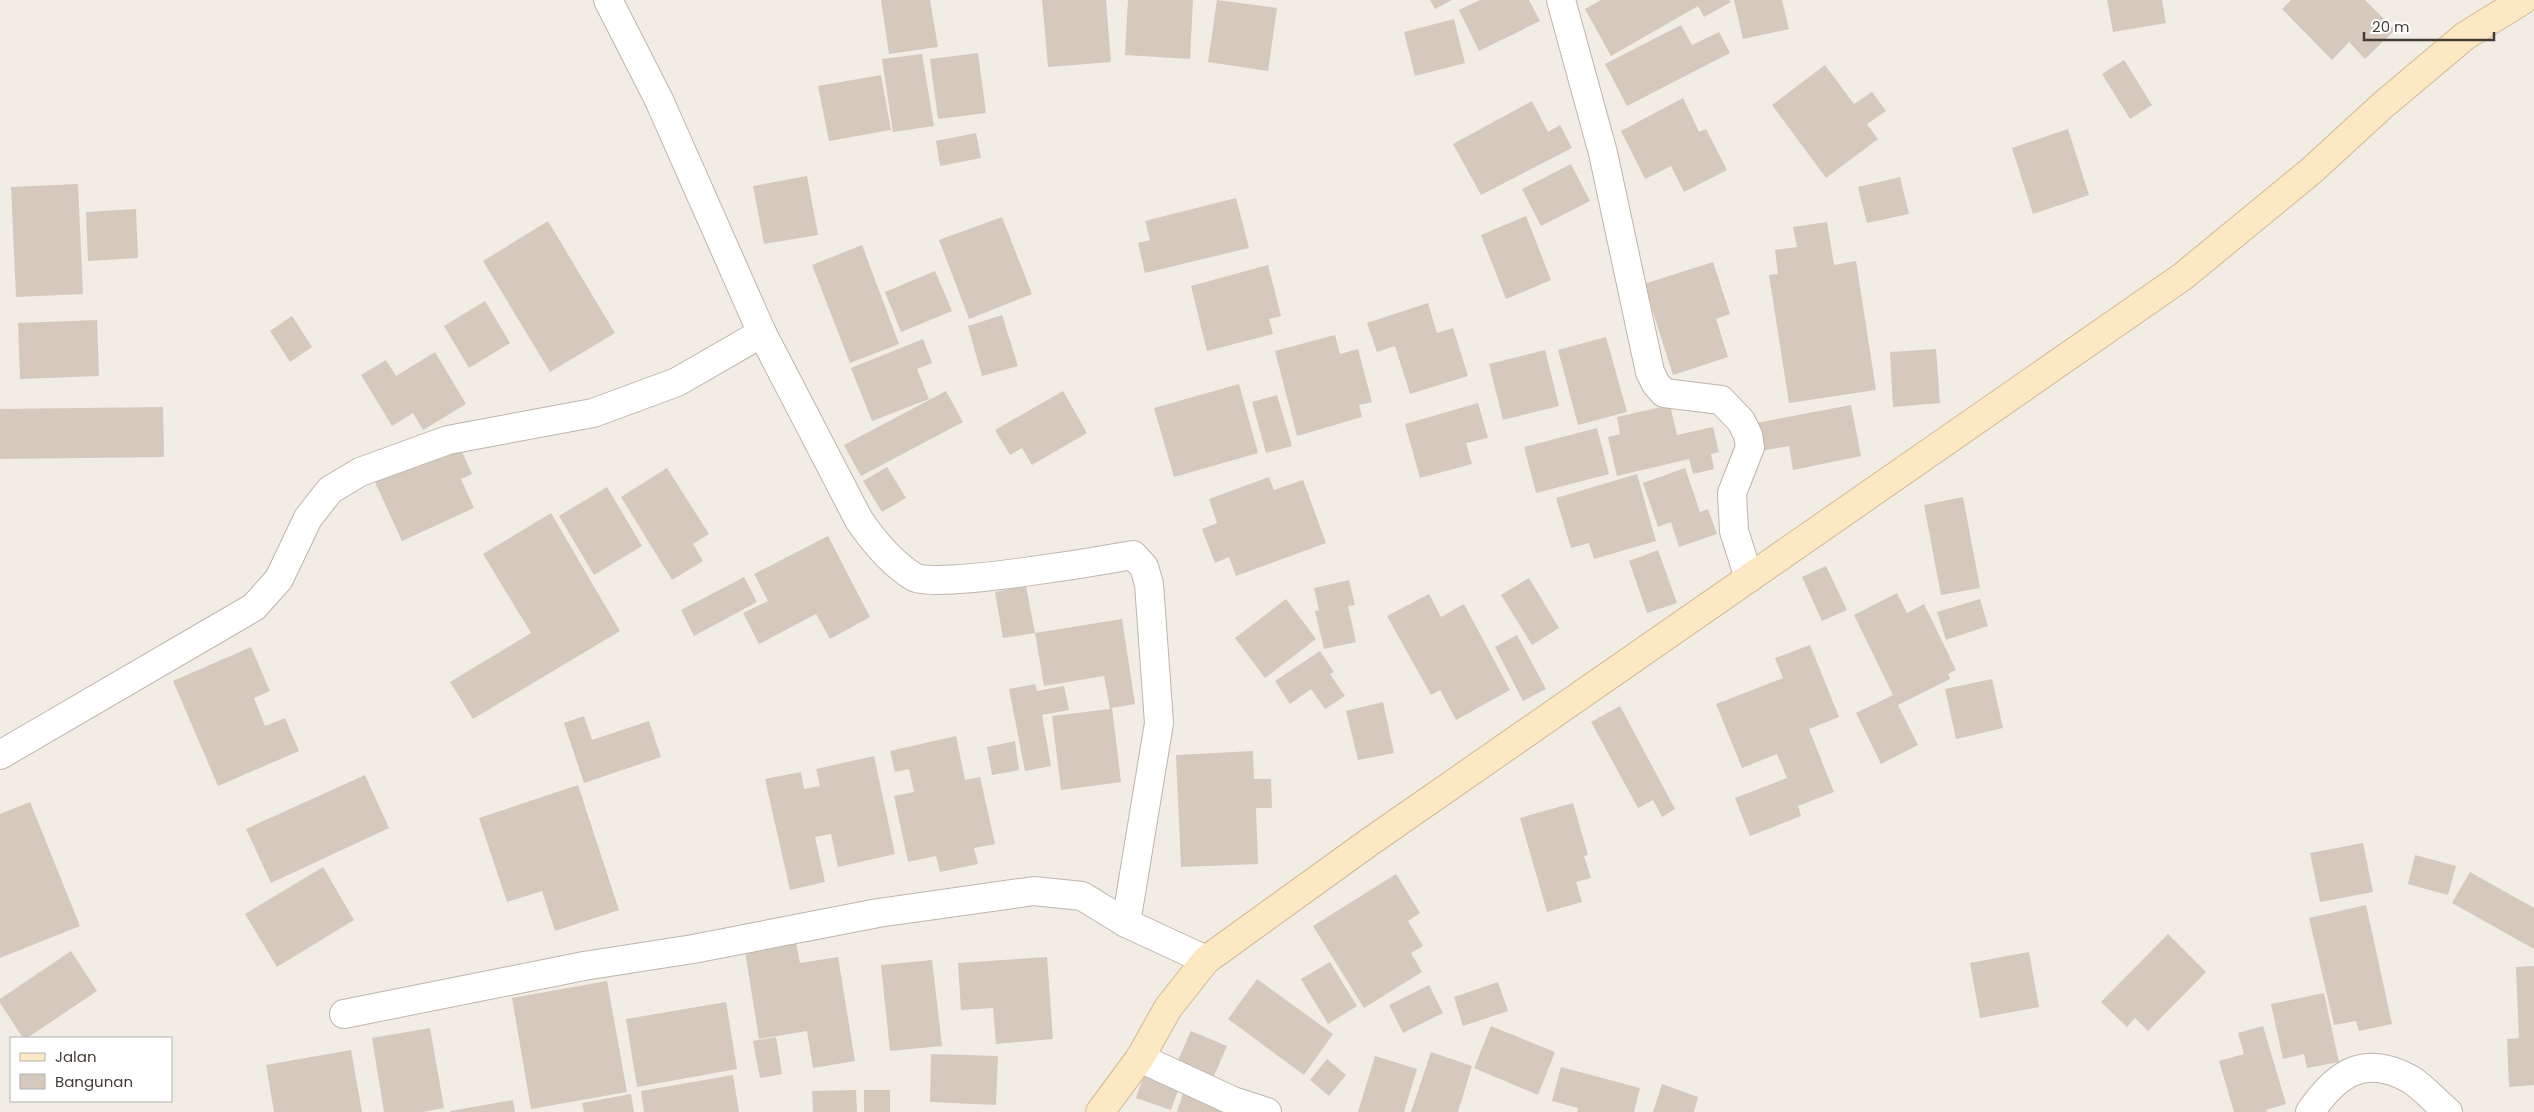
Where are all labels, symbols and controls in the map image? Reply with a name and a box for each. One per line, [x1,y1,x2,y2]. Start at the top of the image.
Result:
scale bar [2364,10,2494,42]
text: 20 m [2372,16,2410,37]
legend [10,1037,172,1102]
text: Jalan [55,1046,97,1067]
text: Bangunan [55,1071,133,1092]

